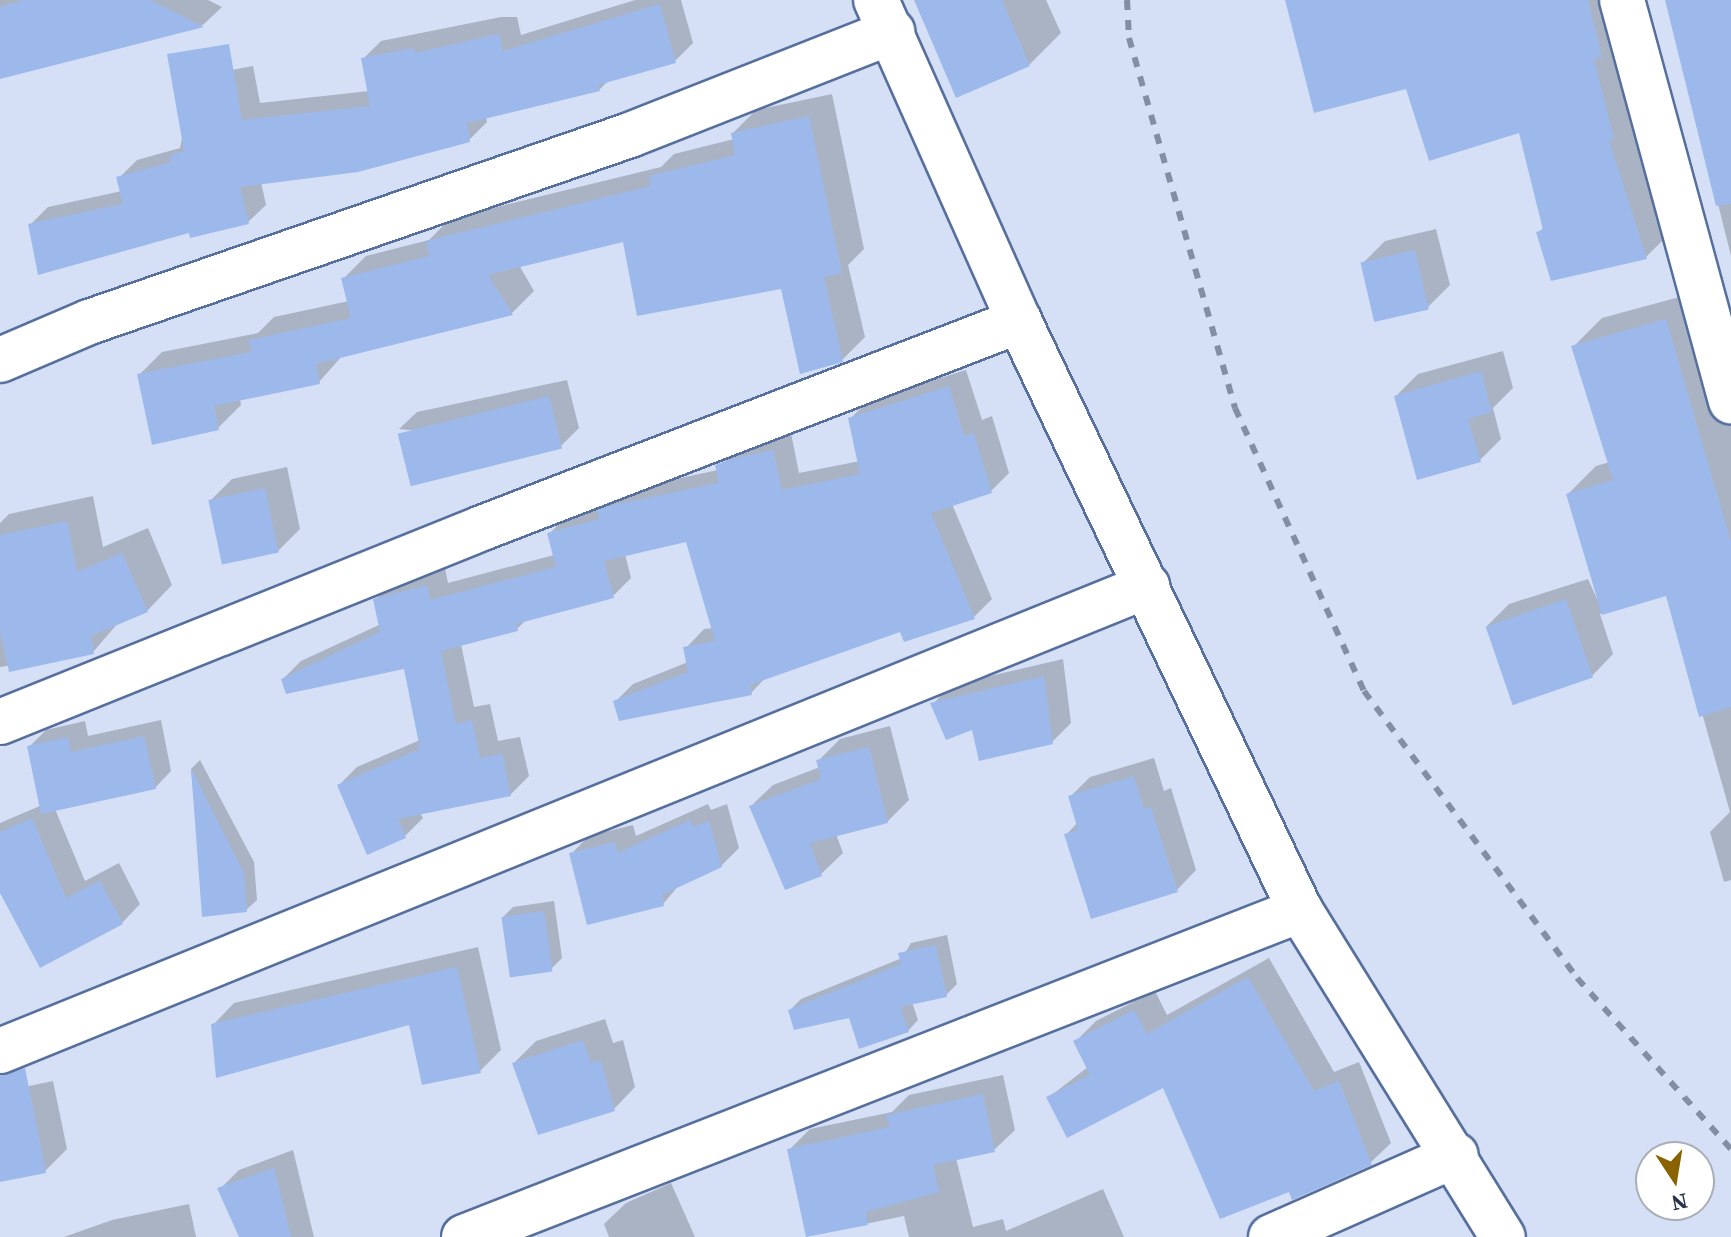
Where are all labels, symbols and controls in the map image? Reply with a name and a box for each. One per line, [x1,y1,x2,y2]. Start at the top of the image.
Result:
north arrow [1635,1141,1715,1221]
text: N [1669,1186,1691,1219]

